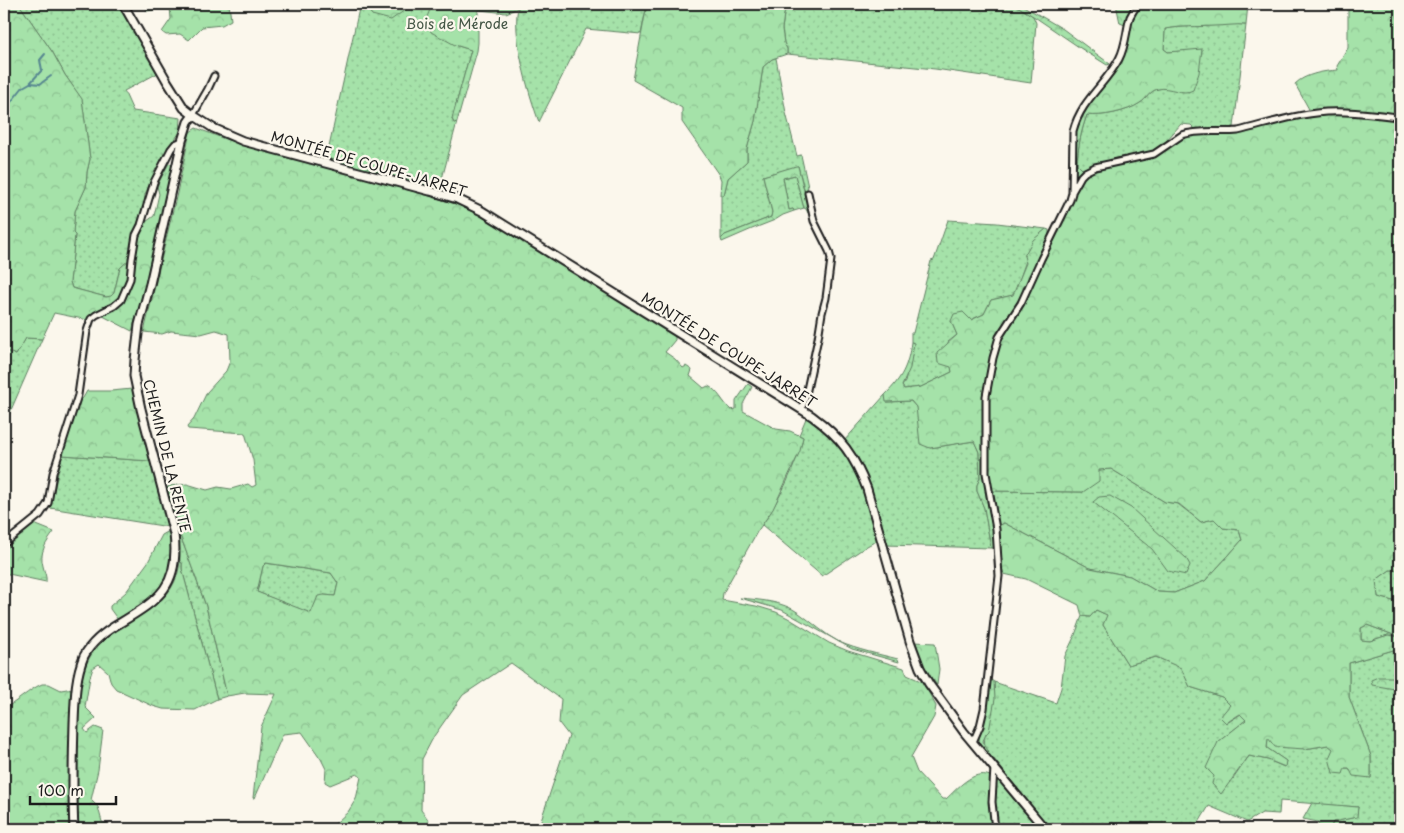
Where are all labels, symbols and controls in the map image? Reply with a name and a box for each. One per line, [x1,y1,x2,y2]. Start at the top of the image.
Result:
park label: Bois de Mérode [406,13,508,34]
street label: MONTÉE DE COUPE-JARRET [269,125,470,202]
street label: MONTÉE DE COUPE-JARRET [638,287,821,413]
street label: CHEMIN DE LA RENTE [138,377,197,535]
scale bar [30,773,116,805]
text: 100 m [38,778,84,801]

